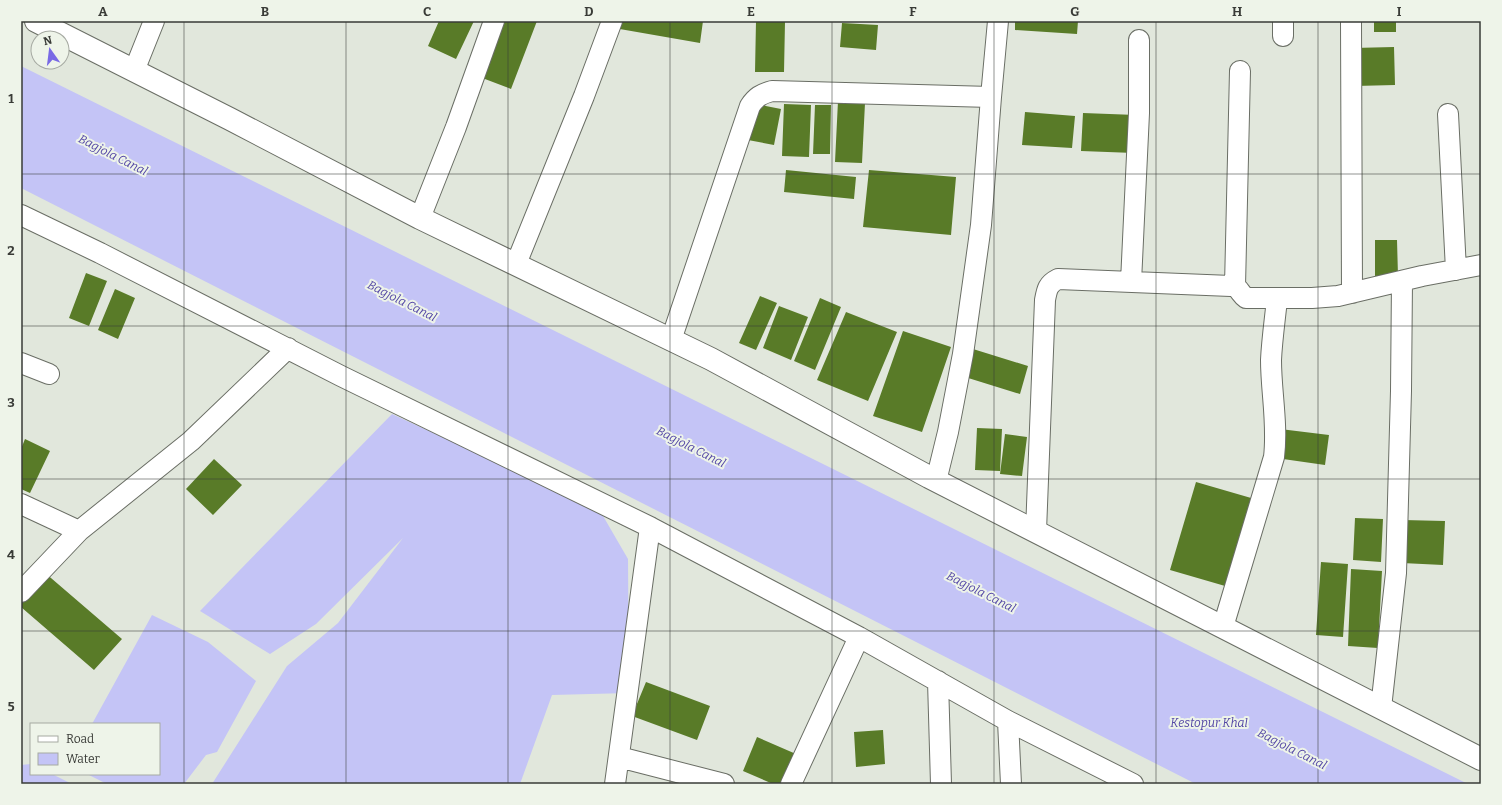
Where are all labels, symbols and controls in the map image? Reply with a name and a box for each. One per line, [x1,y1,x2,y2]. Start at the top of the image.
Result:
text: A [98,4,108,19]
text: B [261,4,269,19]
text: C [423,4,431,19]
text: D [584,4,594,19]
text: E [747,4,755,19]
text: F [909,4,917,19]
text: G [1070,4,1080,19]
text: H [1232,4,1242,19]
text: I [1397,4,1402,19]
north arrow [30,30,70,70]
text: N [42,33,54,48]
text: 1 [8,91,14,106]
water label: Bagjola Canal [76,132,150,178]
text: 2 [7,243,15,258]
water label: Bagjola Canal [365,278,439,324]
text: 3 [7,395,15,410]
water label: Bagjola Canal [654,424,728,470]
text: 4 [7,547,15,562]
water label: Bagjola Canal [944,569,1018,615]
text: 5 [7,699,15,714]
water label: Kestopur Khal [1170,716,1248,730]
legend [30,723,160,775]
water label: Bagjola Canal [1255,726,1329,772]
text: Road [66,732,94,746]
text: Water [66,752,101,766]

